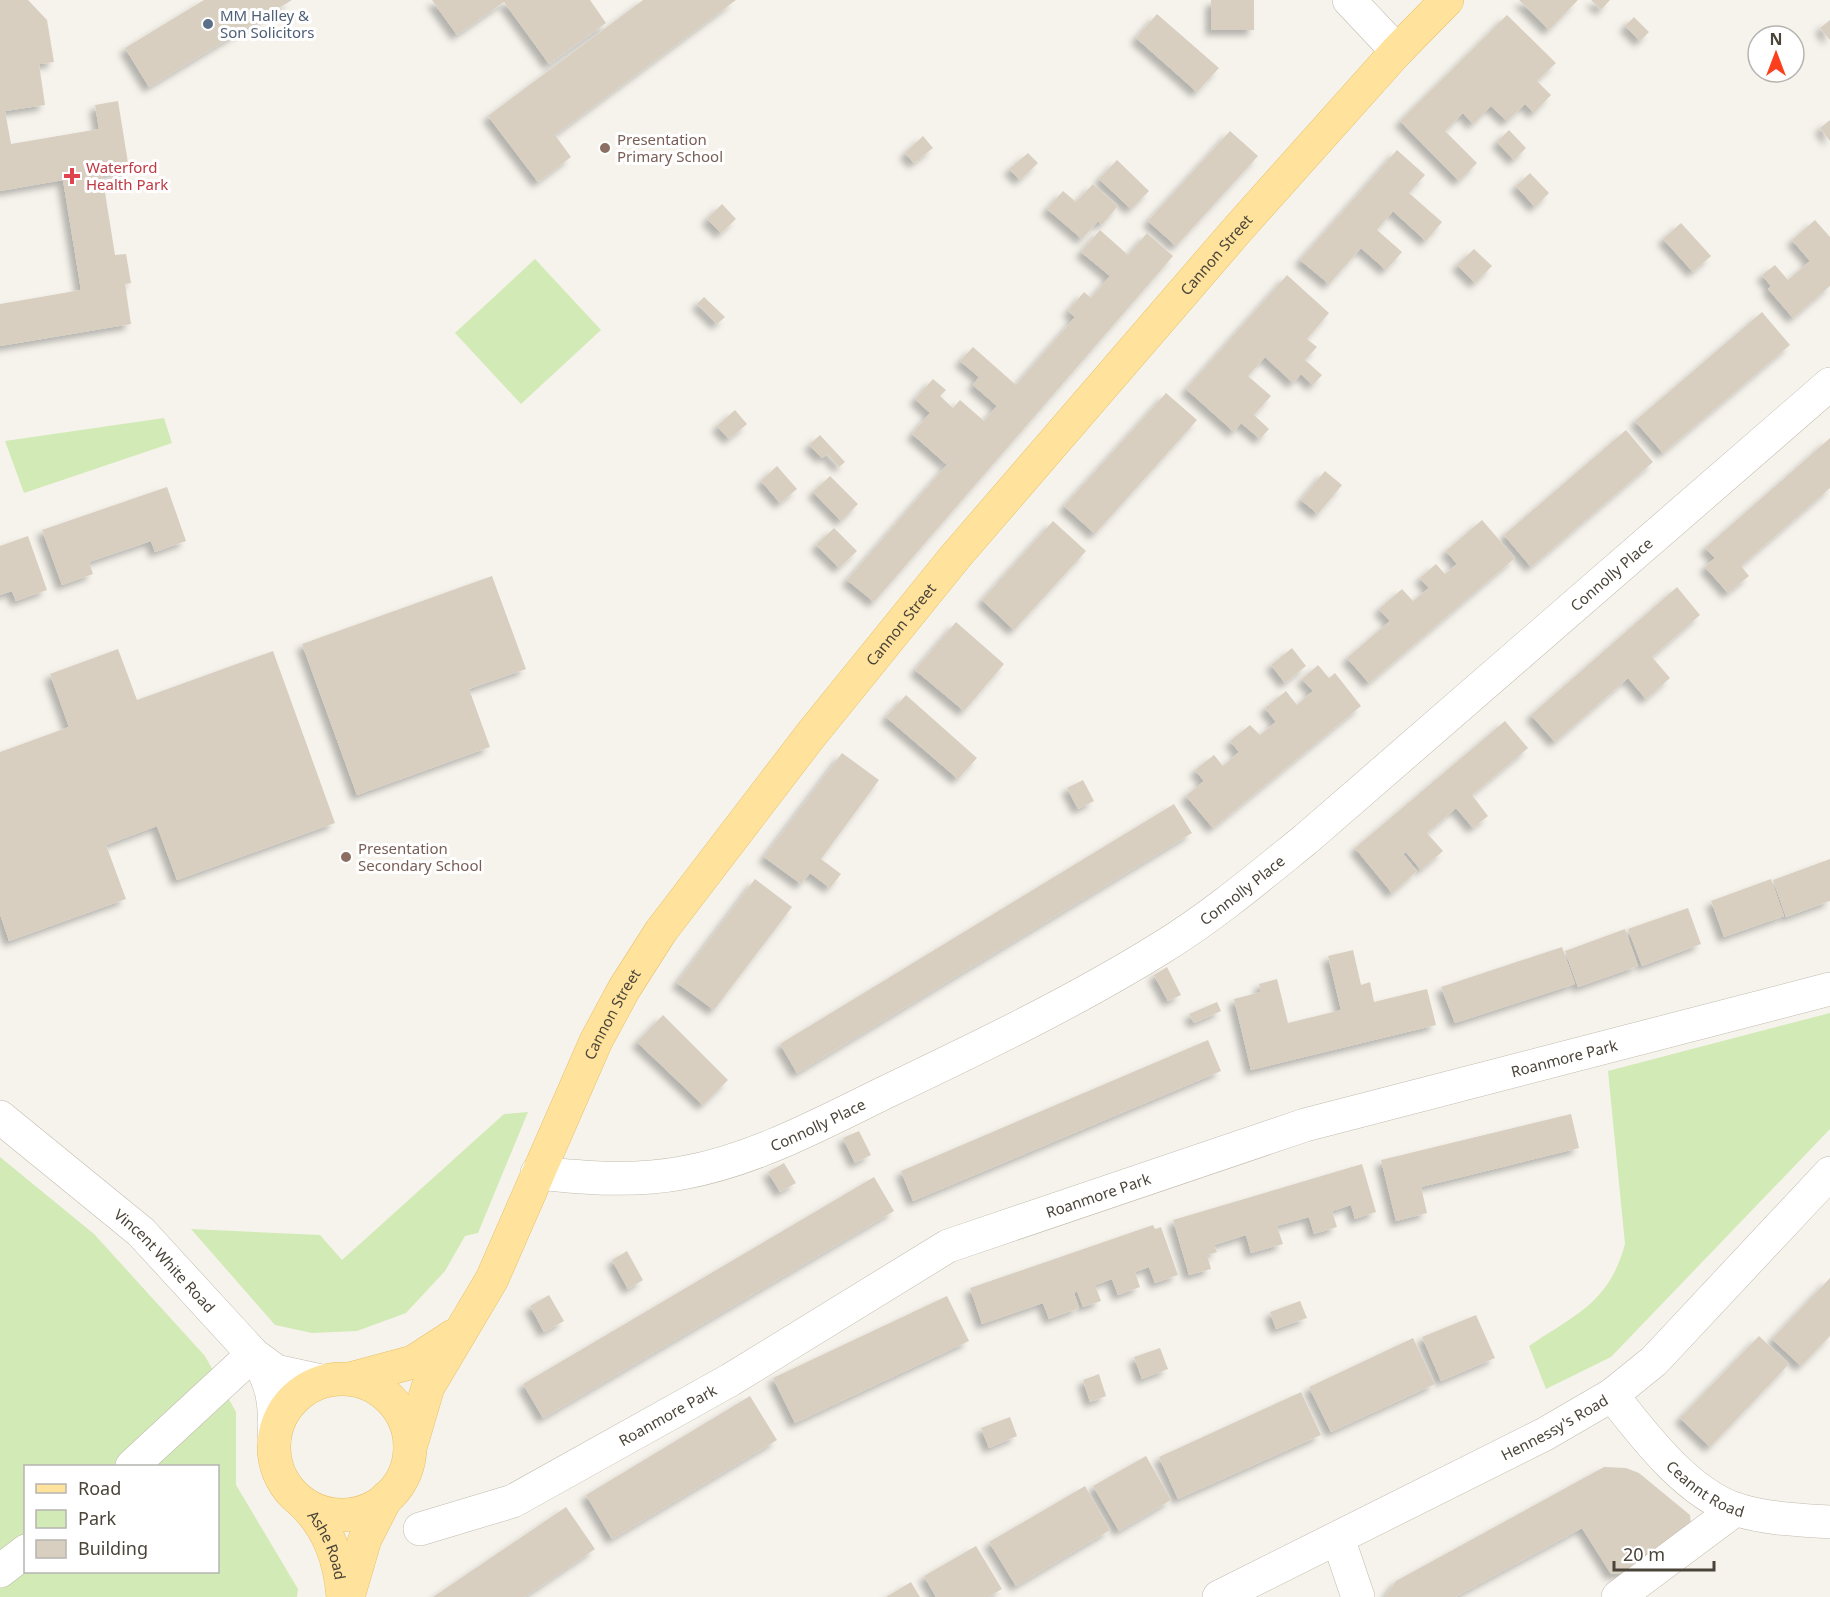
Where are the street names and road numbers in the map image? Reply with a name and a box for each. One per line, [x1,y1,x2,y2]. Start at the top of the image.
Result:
street label: Cannon Street [1175,209,1257,299]
street label: Connolly Place [1566,533,1656,615]
street label: Cannon Street [861,578,940,670]
street label: Connolly Place [1195,851,1289,929]
street label: Cannon Street [579,964,645,1063]
street label: Roanmore Park [1509,1035,1619,1081]
street label: Connolly Place [767,1094,869,1155]
street label: Roanmore Park [1043,1168,1153,1222]
street label: Vincent White Road [110,1204,220,1317]
street label: Roanmore Park [615,1380,720,1450]
street label: Hennessy's Road [1497,1390,1612,1464]
street label: Ceannt Road [1662,1456,1747,1521]
street label: Ashe Road [304,1506,351,1581]

